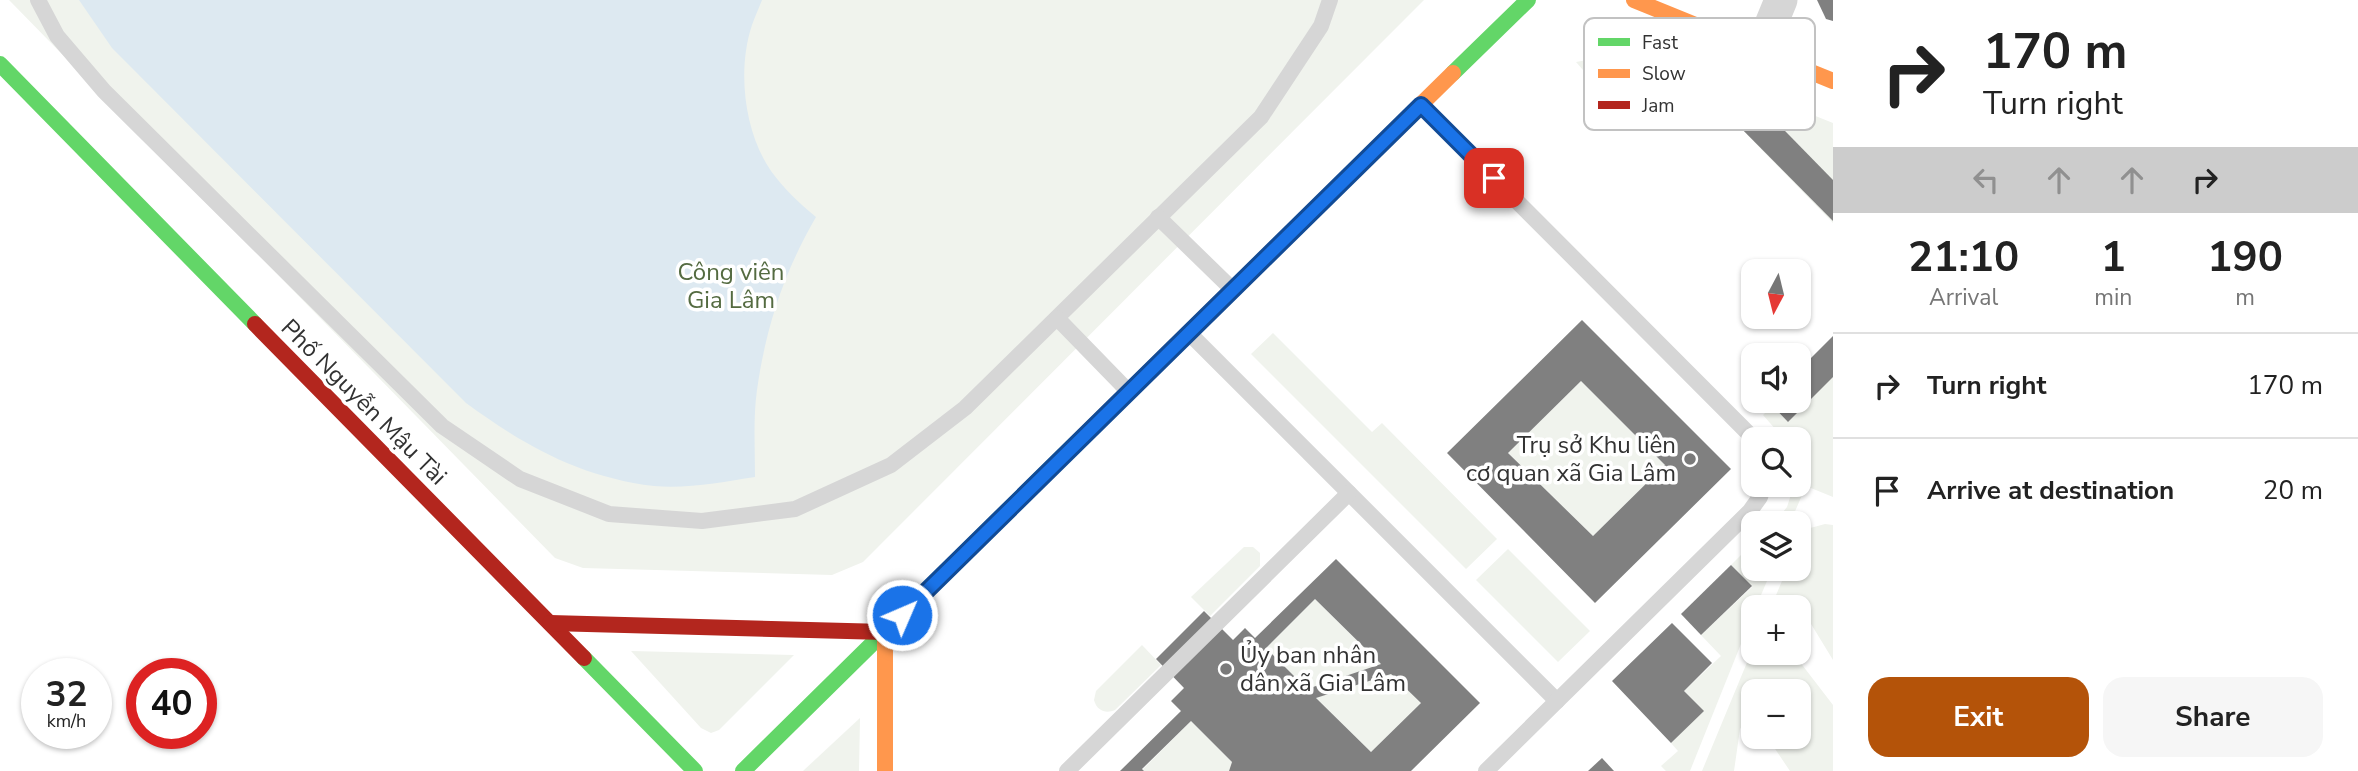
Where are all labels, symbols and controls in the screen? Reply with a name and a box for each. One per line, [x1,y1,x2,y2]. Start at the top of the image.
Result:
legend [1584,18,1815,130]
text: 170 m [1983,18,2127,85]
icon: right [1868,28,1959,119]
text: Fast [1642,30,1678,56]
text: Slow [1642,61,1686,87]
text: Turn right [1983,82,2123,125]
text: Jam [1641,93,1675,119]
pin [1464,148,1524,208]
icon: arrive [1475,159,1513,197]
icon: left [1967,161,2005,199]
icon: ahead [2040,161,2078,199]
icon: ahead [2113,161,2151,199]
icon: right [2186,161,2224,199]
text: 21:10 [1908,229,2019,286]
text: 1 [2101,229,2126,286]
text: 190 [2207,229,2283,286]
park label: Công viên Gia Lâm [678,256,784,316]
north arrow [1741,259,1811,329]
map controls [1741,259,1811,749]
text: Arrival [1929,282,1998,313]
text: min [2094,282,2132,313]
text: m [2235,282,2255,313]
street label: Phố Nguyễn Mậu Tài [274,312,454,492]
button: sound [1741,343,1811,413]
icon: right [1868,367,1906,405]
text: Turn right [1927,368,2046,403]
text: 170 m [2247,368,2323,403]
button: search [1741,427,1811,497]
place label: Trụ sở Khu liên cơ quan xã Gia Lâm [1466,429,1676,489]
marker: Trụ sở Khu liên cơ quan xã Gia Lâm [1682,451,1698,467]
icon: arrive [1868,472,1906,510]
text: Arrive at destination [1927,473,2174,508]
text: 20 m [2263,473,2323,508]
button: layers [1741,511,1811,581]
position arrow [865,578,939,652]
button: + [1741,595,1811,665]
place label: Ủy ban nhân dân xã Gia Lâm [1240,639,1406,699]
speed limit sign: 40 [126,658,217,749]
marker: Ủy ban nhân dân xã Gia Lâm [1218,661,1234,677]
text: 32 [45,671,88,718]
button: Exit [1868,677,2089,757]
button: Share [2103,677,2323,757]
button: − [1741,679,1811,749]
text: km/h [47,709,86,733]

